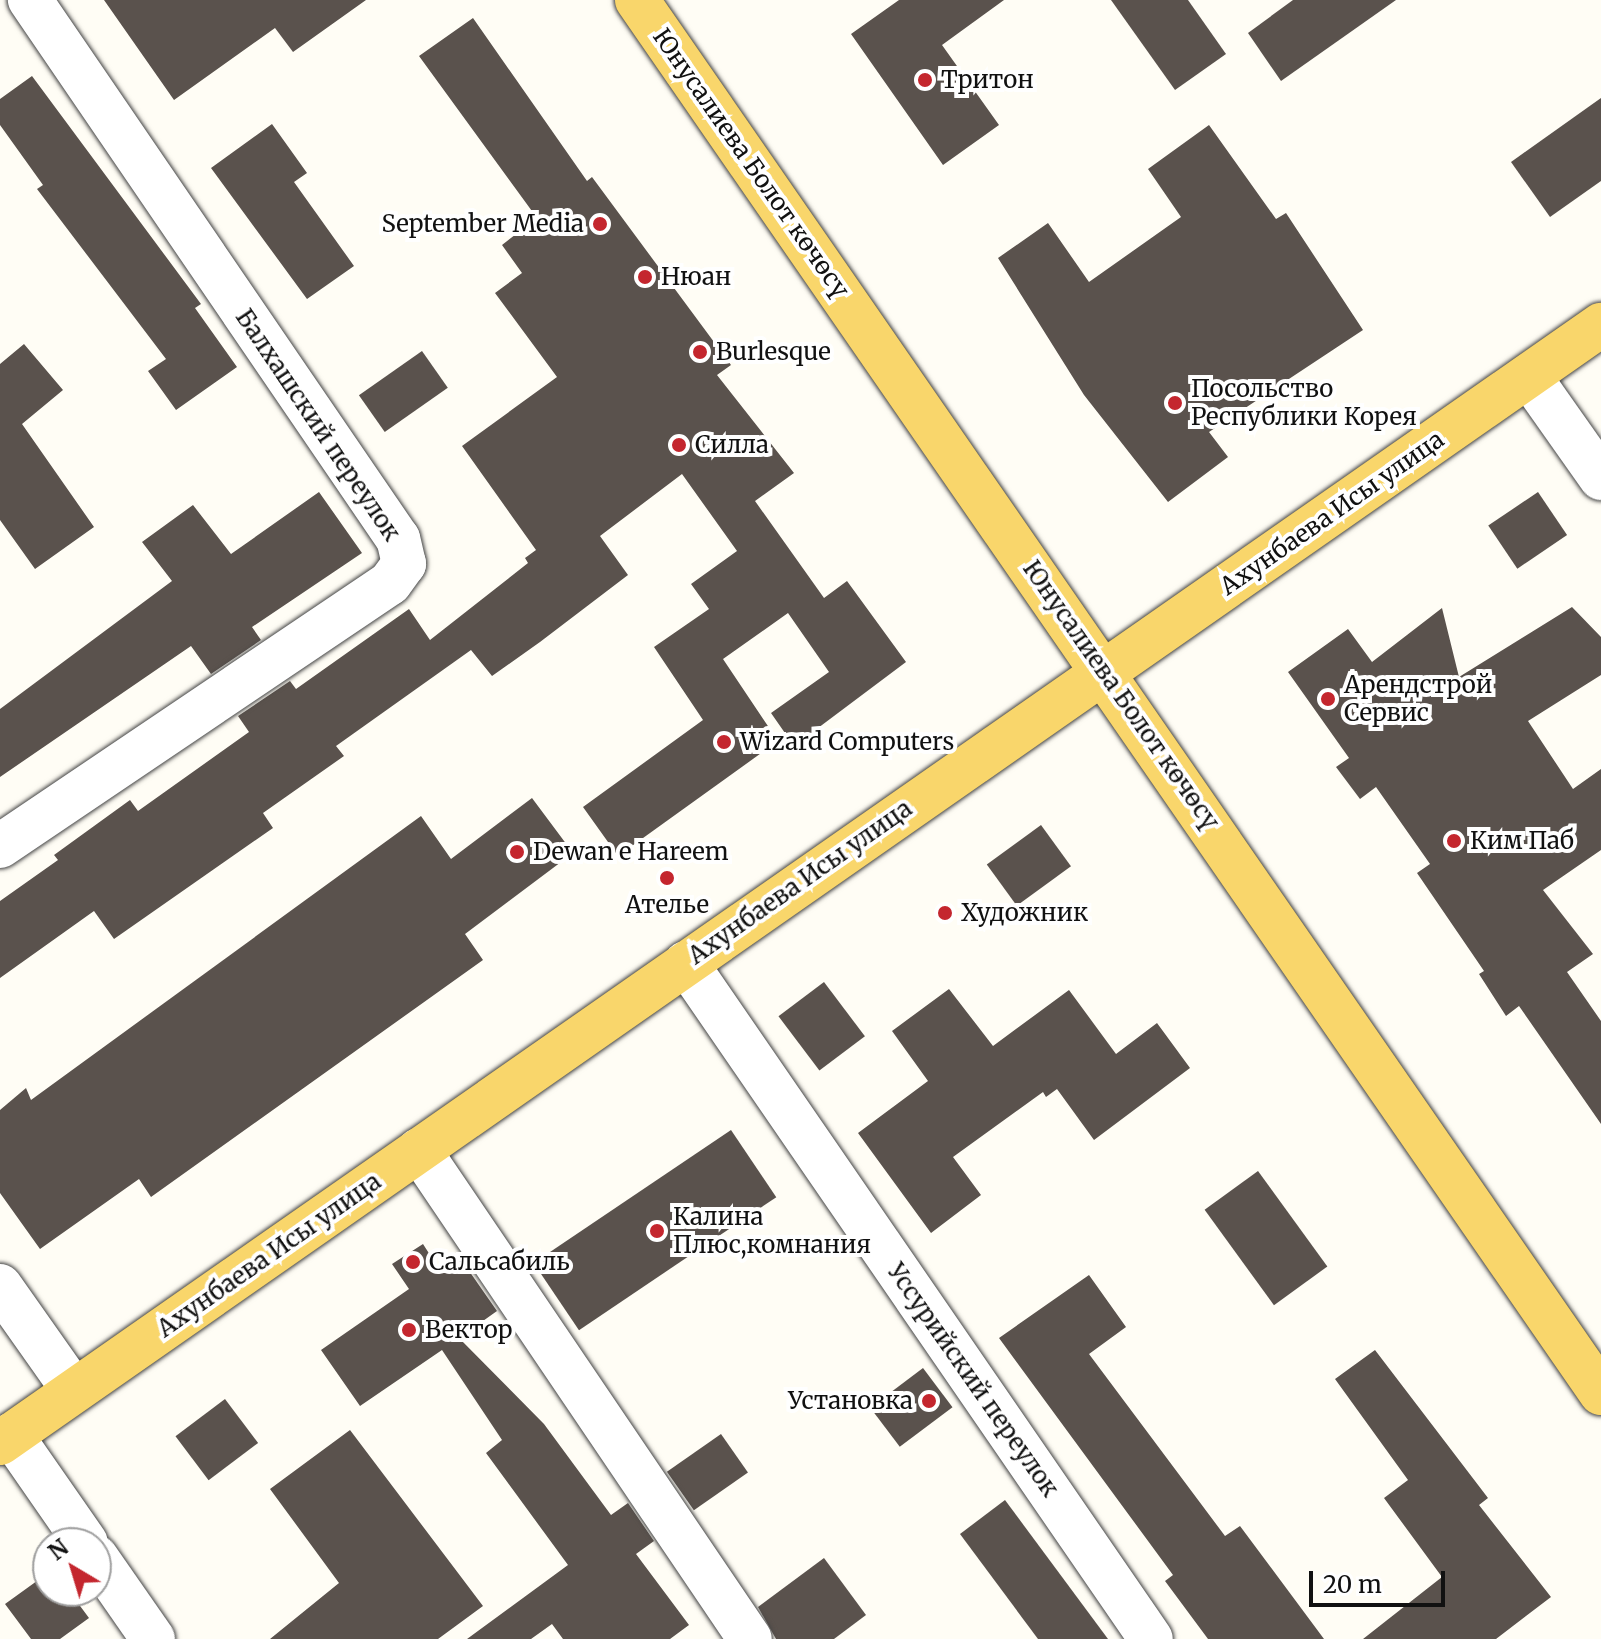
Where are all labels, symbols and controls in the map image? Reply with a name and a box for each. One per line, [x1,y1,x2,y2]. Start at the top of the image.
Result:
street label: Юнусалиева Болот көчөсү [647,23,855,303]
place label: Тритон [941,66,1034,94]
marker: Тритон [916,71,934,89]
place label: September Media [382,210,584,238]
marker: September Media [591,215,609,233]
place label: Нюан [661,263,731,291]
marker: Нюан [636,268,654,286]
street label: Балхашский переулок [230,304,406,546]
place label: Burlesque [716,338,831,366]
marker: Burlesque [691,343,709,361]
place label: Посольство Республики Корея [1191,375,1417,431]
marker: Посольство Республики Корея [1166,394,1184,412]
street label: Ахунбаева Исы улица [1215,425,1449,601]
place label: Силла [695,431,769,459]
marker: Силла [670,436,688,454]
street label: Юнусалиева Болот көчөсү [1017,555,1225,835]
place label: Арендстрой Сервис [1344,671,1492,727]
marker: Арендстрой Сервис [1319,690,1337,708]
place label: Wizard Computers [740,728,954,756]
marker: Wizard Computers [715,733,733,751]
street label: Ахунбаева Исы улица [683,794,917,970]
place label: Ким Паб [1470,827,1574,855]
marker: Ким Паб [1445,832,1463,850]
place label: Dewan e Hareem [533,838,729,866]
marker: Dewan e Hareem [508,843,526,861]
marker: Ателье [658,869,676,887]
place label: Ателье [625,891,709,919]
place label: Художник [961,899,1088,927]
marker: Художник [936,904,954,922]
street label: Ахунбаева Исы улица [152,1167,386,1343]
place label: Калина Плюс,комнания [673,1203,871,1259]
marker: Калина Плюс,комнания [648,1222,666,1240]
place label: Сальсабиль [429,1248,570,1276]
marker: Сальсабиль [404,1253,422,1271]
street label: Уссурийский переулок [881,1258,1065,1502]
place label: Вектор [425,1316,513,1344]
marker: Вектор [400,1321,418,1339]
place label: Установка [788,1387,913,1415]
marker: Установка [920,1392,938,1410]
north arrow [32,1527,112,1607]
text: N [43,1533,74,1566]
scale bar [1313,1555,1449,1605]
text: 20 m [1323,1569,1382,1600]

